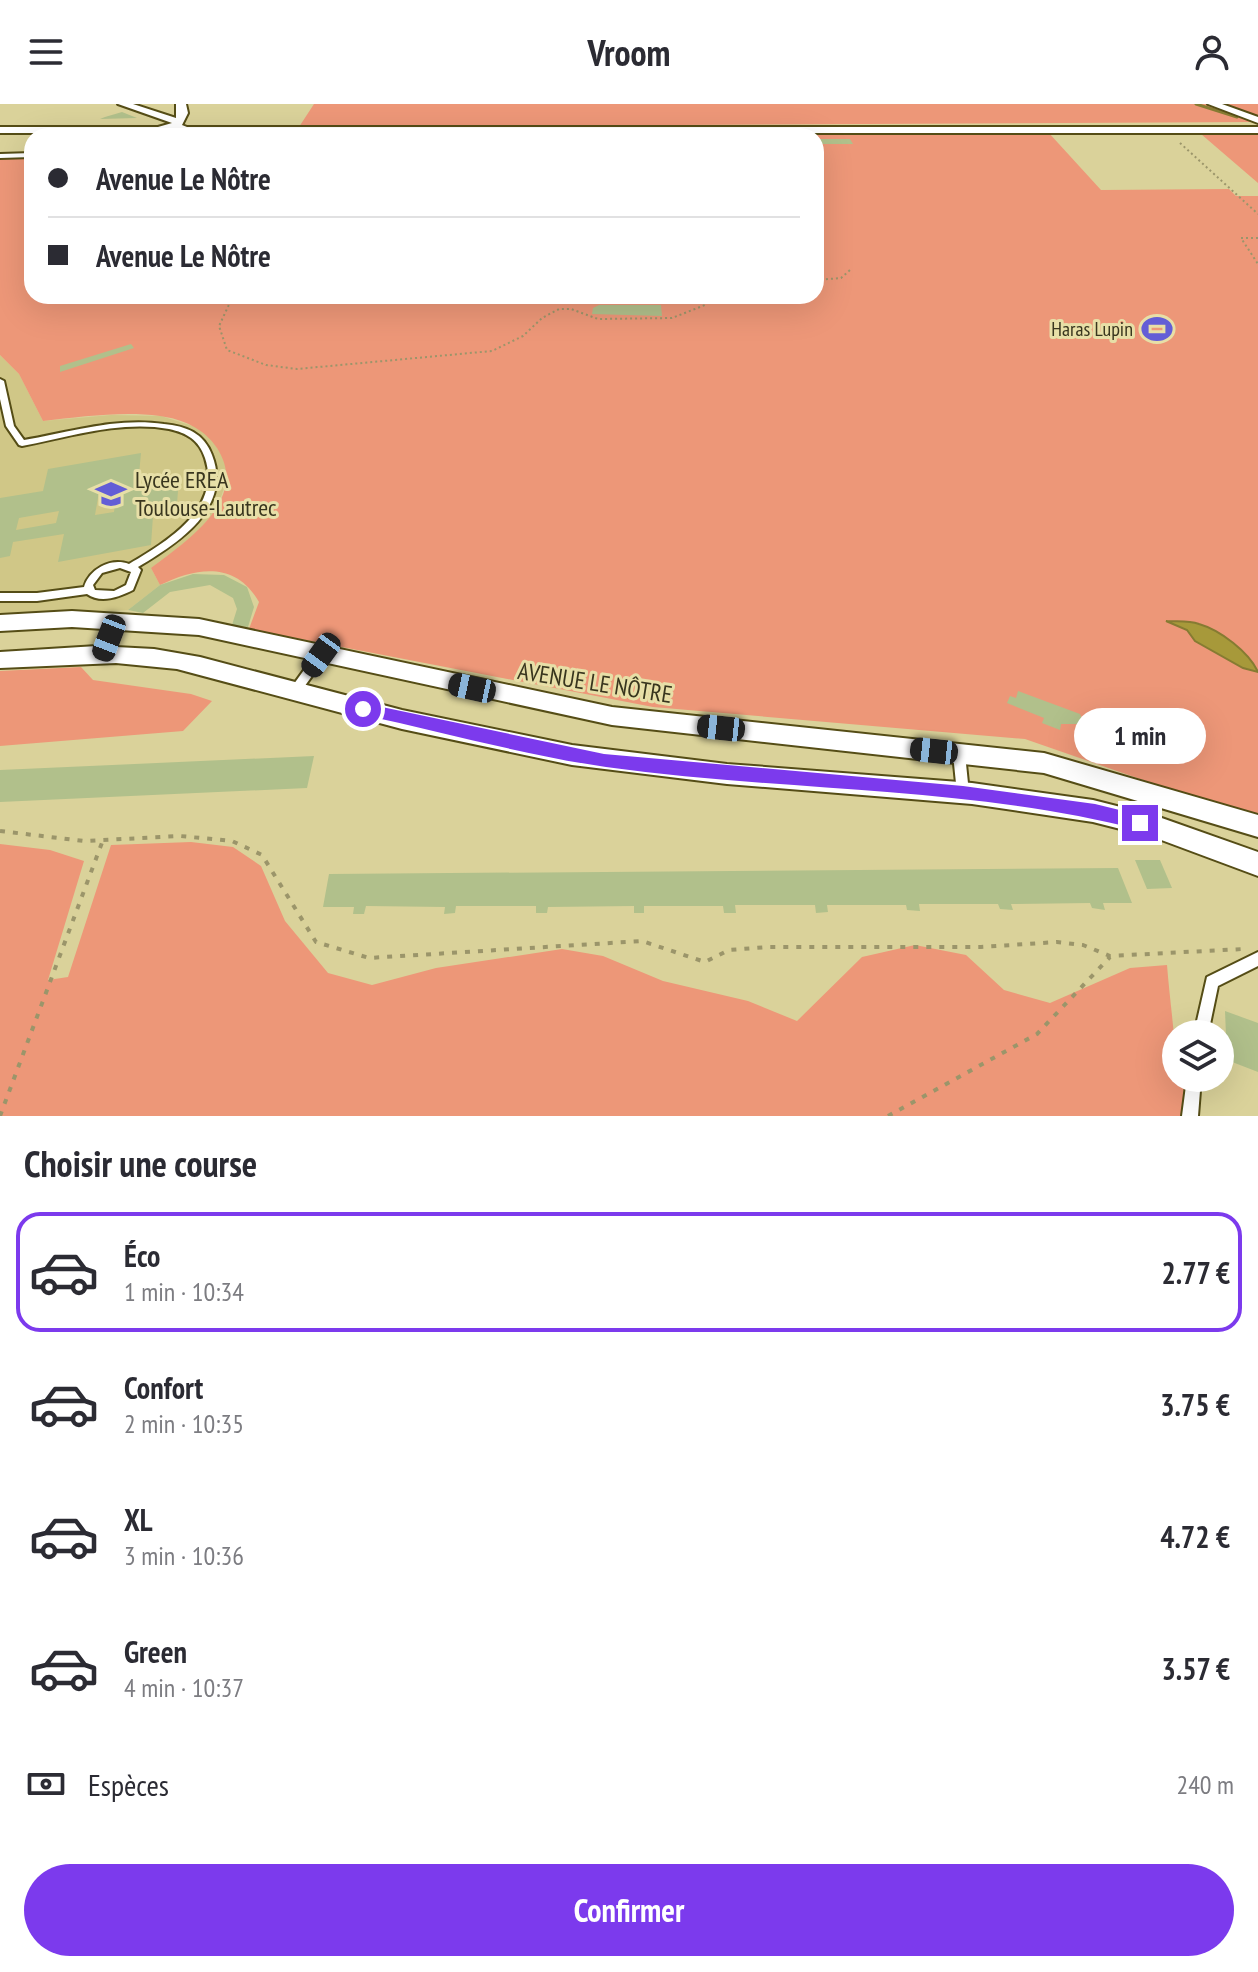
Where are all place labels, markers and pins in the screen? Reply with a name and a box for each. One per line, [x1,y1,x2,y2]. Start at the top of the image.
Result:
sports icon: Haras Lupin [1140,312,1174,346]
place label: Haras Lupin [1051,316,1133,342]
place label: Lycée EREA Toulouse-Lautrec [135,464,277,523]
school or university icon: Lycée EREA Toulouse-Lautrec [94,477,128,511]

